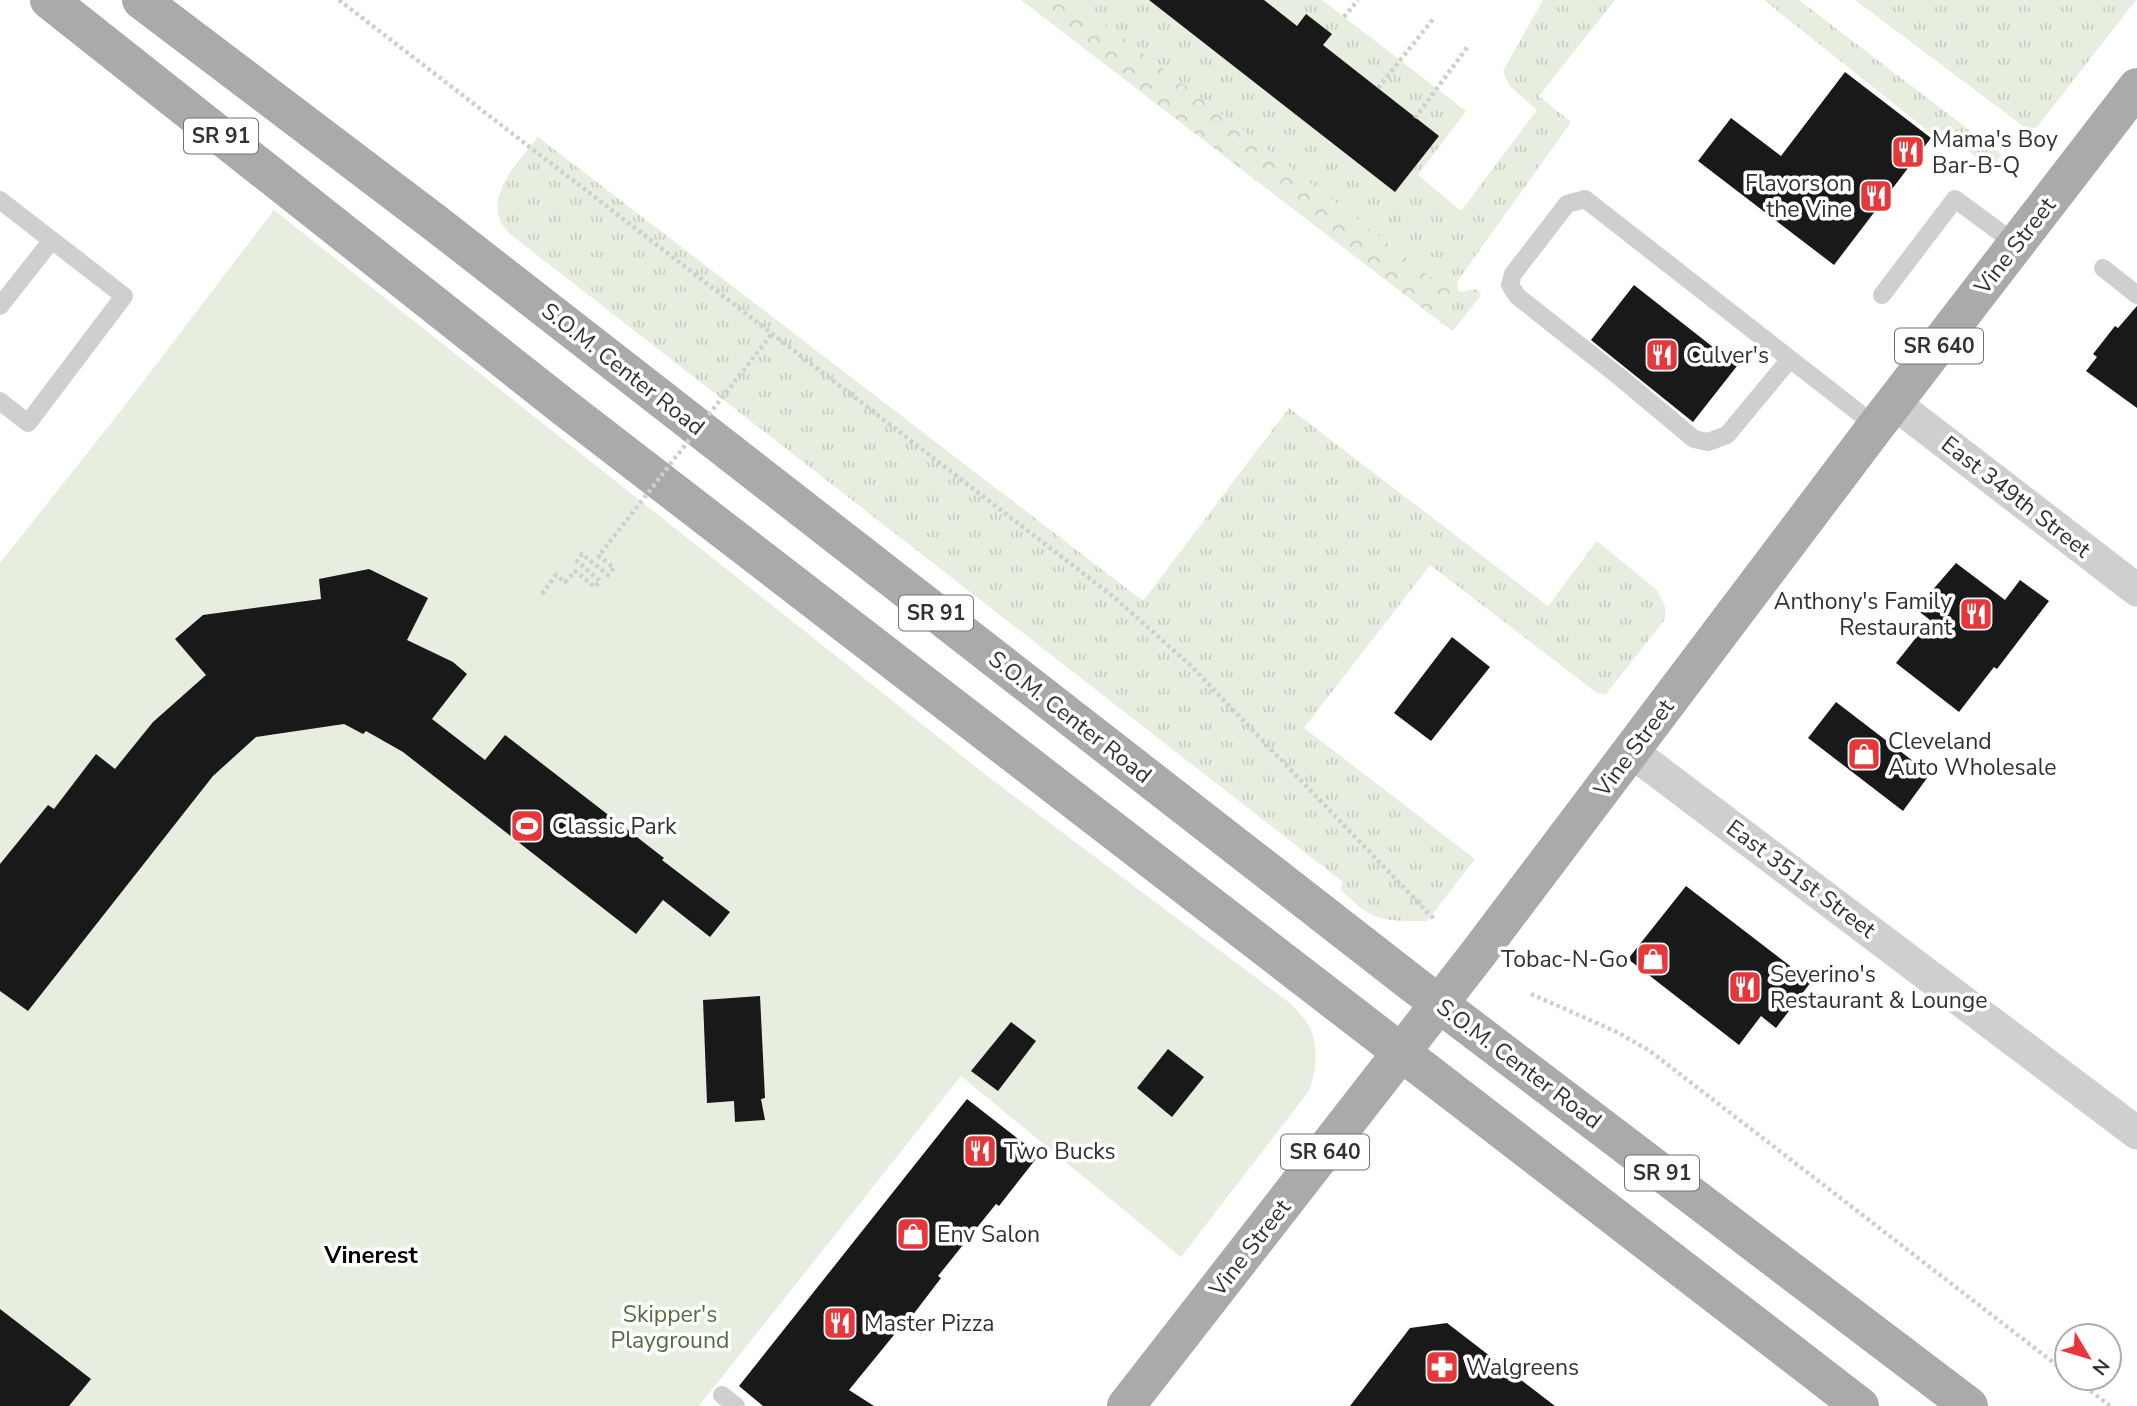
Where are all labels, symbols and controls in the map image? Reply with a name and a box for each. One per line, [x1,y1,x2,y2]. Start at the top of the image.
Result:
road number: SR 91 [184,118,258,154]
place label: Mama's Boy Bar-B-Q [1932,124,2058,181]
restaurant icon: Mama's Boy Bar-B-Q [1889,133,1927,171]
place label: Flavors on the Vine [1745,168,1852,225]
restaurant icon: Flavors on the Vine [1857,177,1895,215]
street label: Vine Street [1967,190,2063,302]
street label: S.O.M. Center Road [535,296,711,442]
road number: SR 640 [1895,328,1983,364]
restaurant icon: Culver's [1643,336,1681,374]
place label: Culver's [1686,340,1769,371]
street label: East 349th Street [1935,429,2098,566]
place label: Anthony's Family Restaurant [1774,586,1953,643]
restaurant icon: Anthony's Family Restaurant [1957,595,1995,633]
road number: SR 91 [899,596,973,630]
street label: S.O.M. Center Road [982,644,1158,790]
street label: Vine Street [1586,692,1682,804]
place label: Cleveland Auto Wholesale [1888,726,2057,783]
shop icon: Cleveland Auto Wholesale [1845,735,1883,773]
sports icon: Classic Park [508,807,546,845]
place label: Classic Park [552,811,677,842]
street label: East 351st Street [1720,813,1883,946]
shop icon: Tobac-N-Go [1634,940,1672,978]
place label: Tobac-N-Go [1501,944,1628,975]
place label: Severino's Restaurant & Lounge [1770,959,1987,1016]
restaurant icon: Severino's Restaurant & Lounge [1726,968,1764,1006]
street label: S.O.M. Center Road [1430,992,1608,1136]
restaurant icon: Two Bucks [961,1132,999,1170]
road number: SR 640 [1281,1134,1369,1170]
place label: Two Bucks [1004,1136,1116,1167]
road number: SR 91 [1625,1156,1699,1190]
street label: Vine Street [1202,1192,1298,1304]
shop icon: Env Salon [894,1215,932,1253]
place label: Env Salon [937,1219,1040,1250]
district label: Vinerest [323,1239,418,1271]
park label: Skipper's Playground [611,1299,729,1356]
restaurant icon: Master Pizza [821,1304,859,1342]
place label: Master Pizza [864,1308,994,1339]
north arrow [2053,1322,2123,1392]
pharmacy icon: Walgreens [1423,1348,1461,1386]
place label: Walgreens [1466,1352,1579,1383]
text: N [2086,1353,2115,1380]

